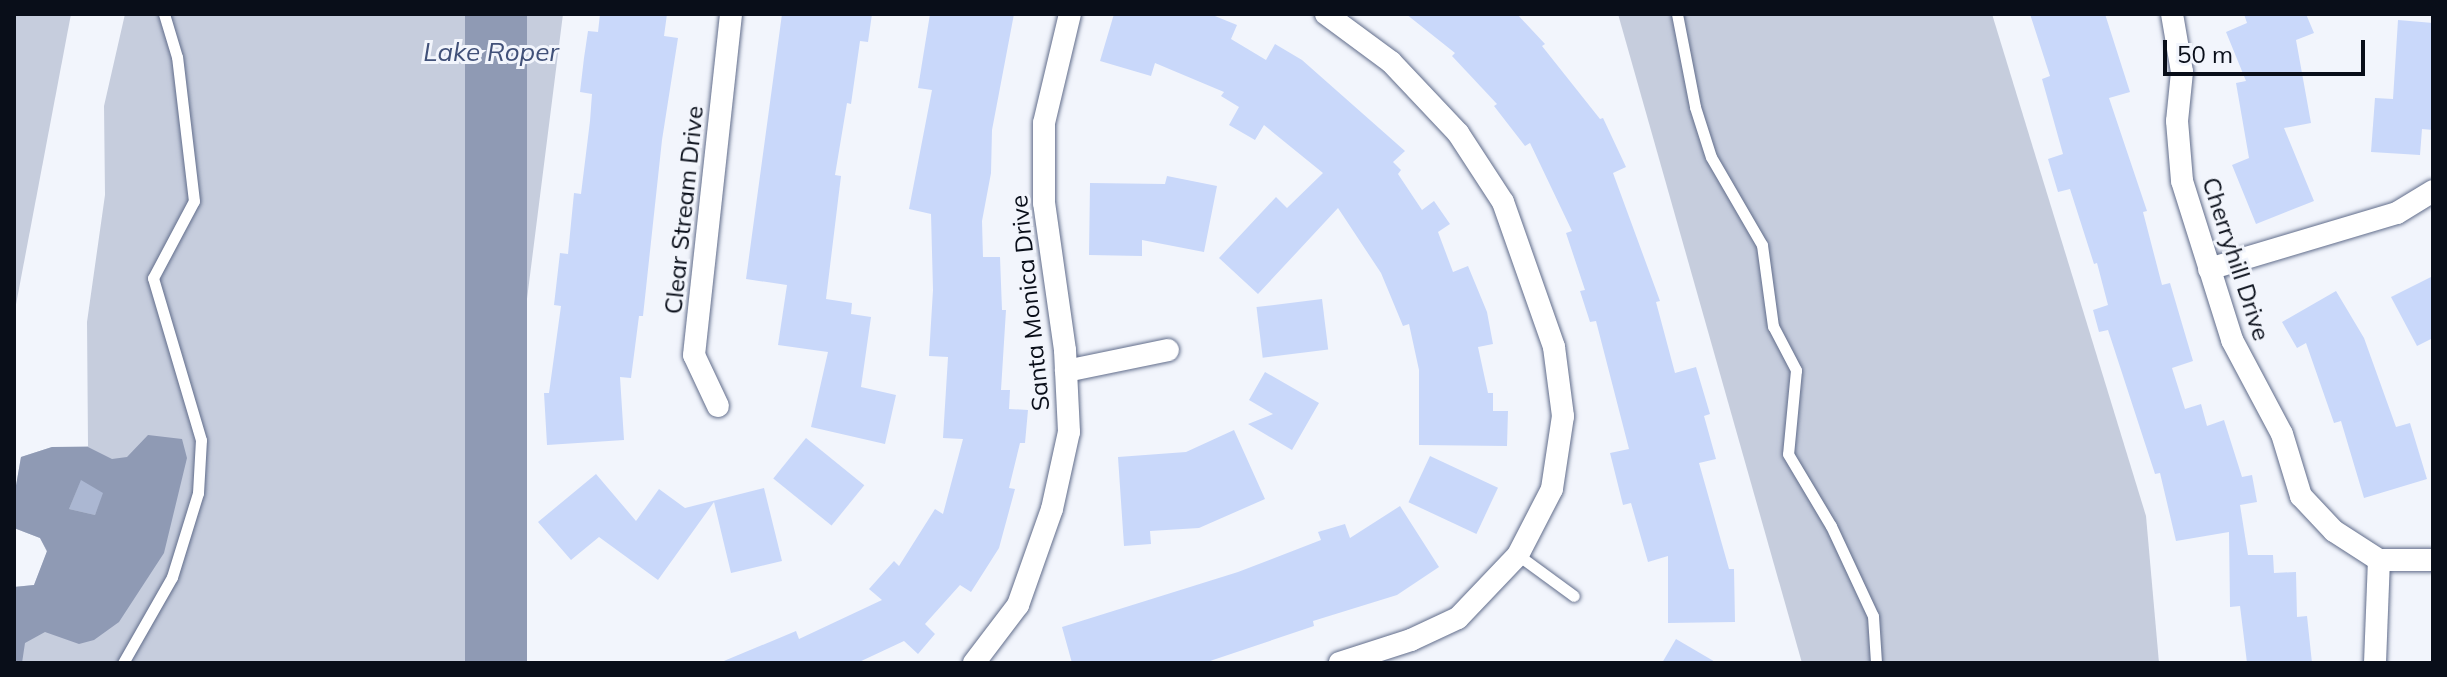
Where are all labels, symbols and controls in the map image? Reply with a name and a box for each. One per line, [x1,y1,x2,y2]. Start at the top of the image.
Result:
scale bar [2167,24,2369,74]
water label: Lake Roper [423,36,559,68]
text: 50 m [2177,39,2233,69]
street label: Clear Stream Drive [659,104,709,316]
street label: Cherryhill Drive [2196,174,2276,344]
street label: Santa Monica Drive [1004,194,1056,412]

